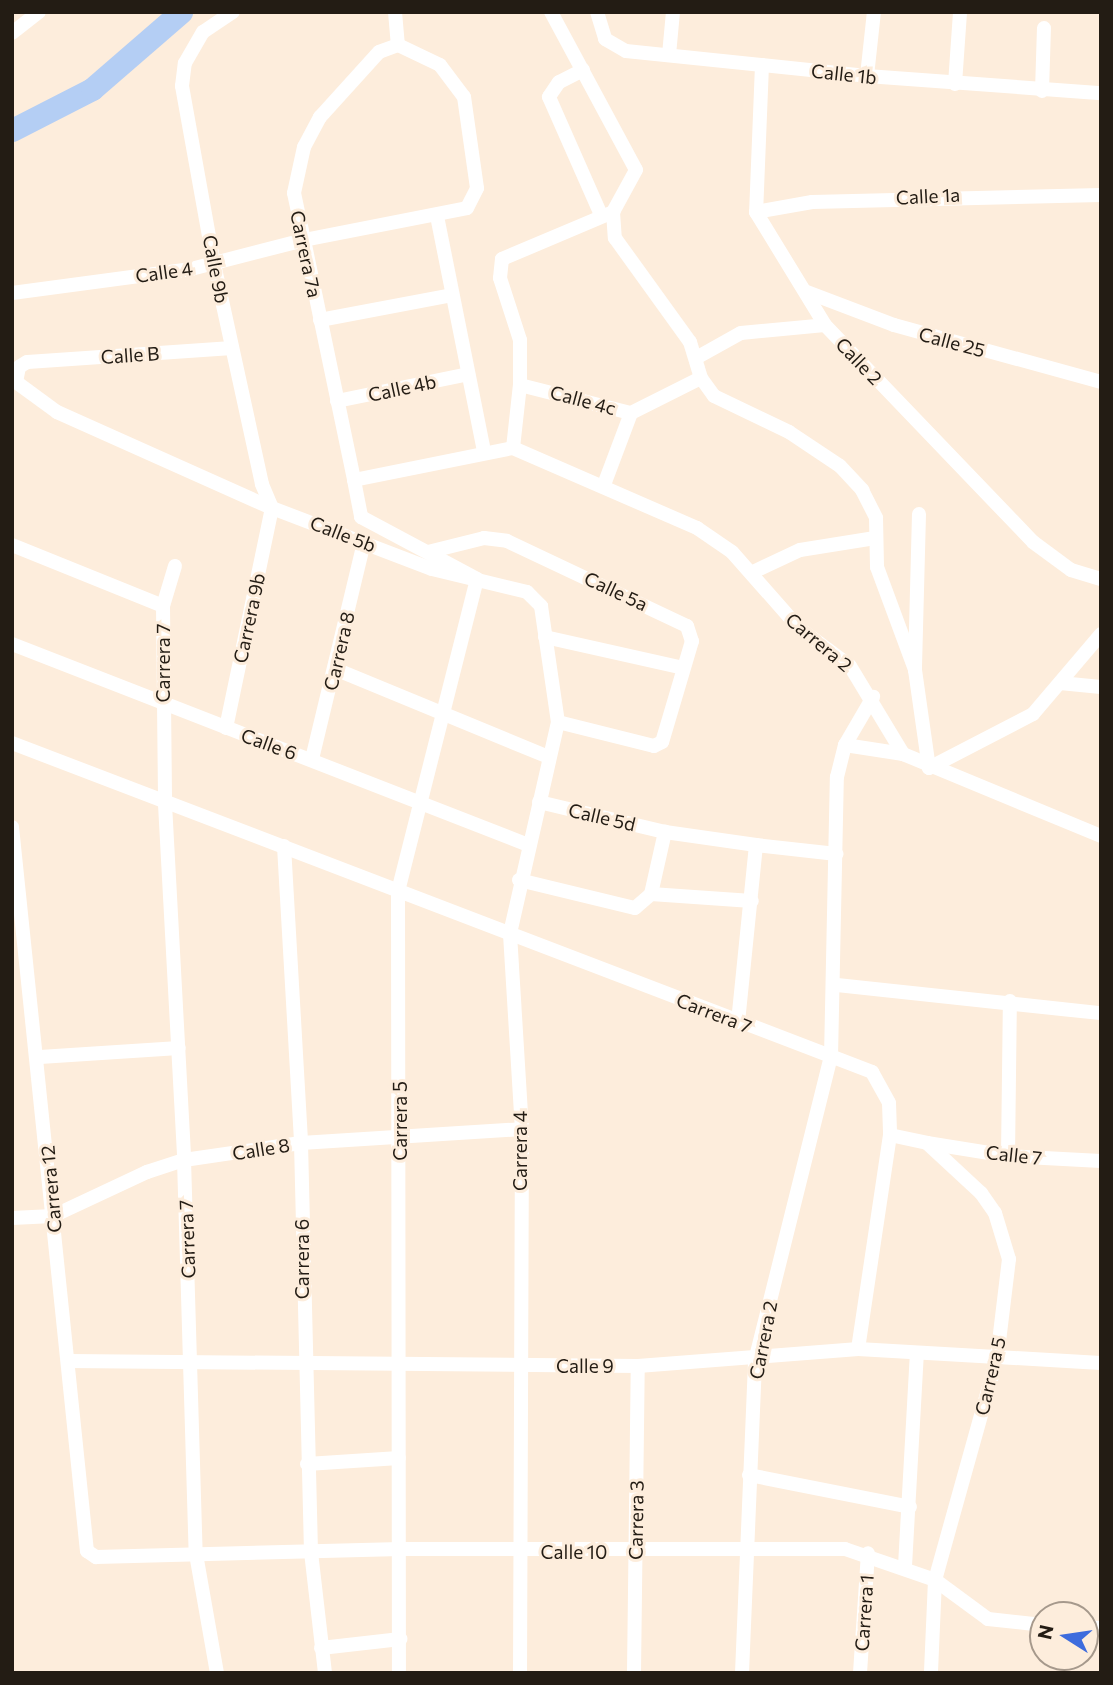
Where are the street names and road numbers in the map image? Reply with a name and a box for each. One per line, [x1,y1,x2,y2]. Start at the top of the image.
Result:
street label: Calle 1b [810,59,878,89]
street label: Calle 1a [895,183,961,209]
street label: Carrera 7a [286,208,326,300]
street label: Calle 9b [198,233,234,305]
street label: Calle 4 [134,257,194,287]
street label: Calle 25 [916,322,988,362]
street label: Calle 2 [831,333,887,389]
street label: Calle B [100,342,160,368]
street label: Calle 4b [366,370,438,406]
street label: Calle 4c [548,380,618,420]
street label: Calle 5b [307,511,379,557]
street label: Calle 5a [581,566,651,616]
street label: Carrera 9b [228,571,270,665]
street label: Carrera 2 [781,608,857,676]
street label: Carrera 8 [319,609,359,693]
street label: Carrera 7 [152,624,174,702]
street label: Calle 6 [238,723,300,765]
street label: Calle 5d [566,798,638,836]
street label: Carrera 7 [673,988,755,1038]
street label: Carrera 5 [389,1081,411,1161]
street label: Carrera 4 [509,1111,531,1191]
street label: Calle 8 [231,1133,291,1165]
street label: Calle 7 [985,1141,1043,1169]
street label: Carrera 12 [36,1144,66,1234]
street label: Carrera 7 [174,1199,200,1279]
street label: Carrera 6 [291,1219,313,1299]
street label: Carrera 2 [744,1299,782,1381]
street label: Carrera 5 [970,1335,1010,1417]
street label: Calle 9 [556,1355,614,1377]
street label: Carrera 3 [624,1480,648,1560]
street label: Calle 10 [541,1541,607,1563]
street label: Carrera 1 [850,1574,878,1652]

